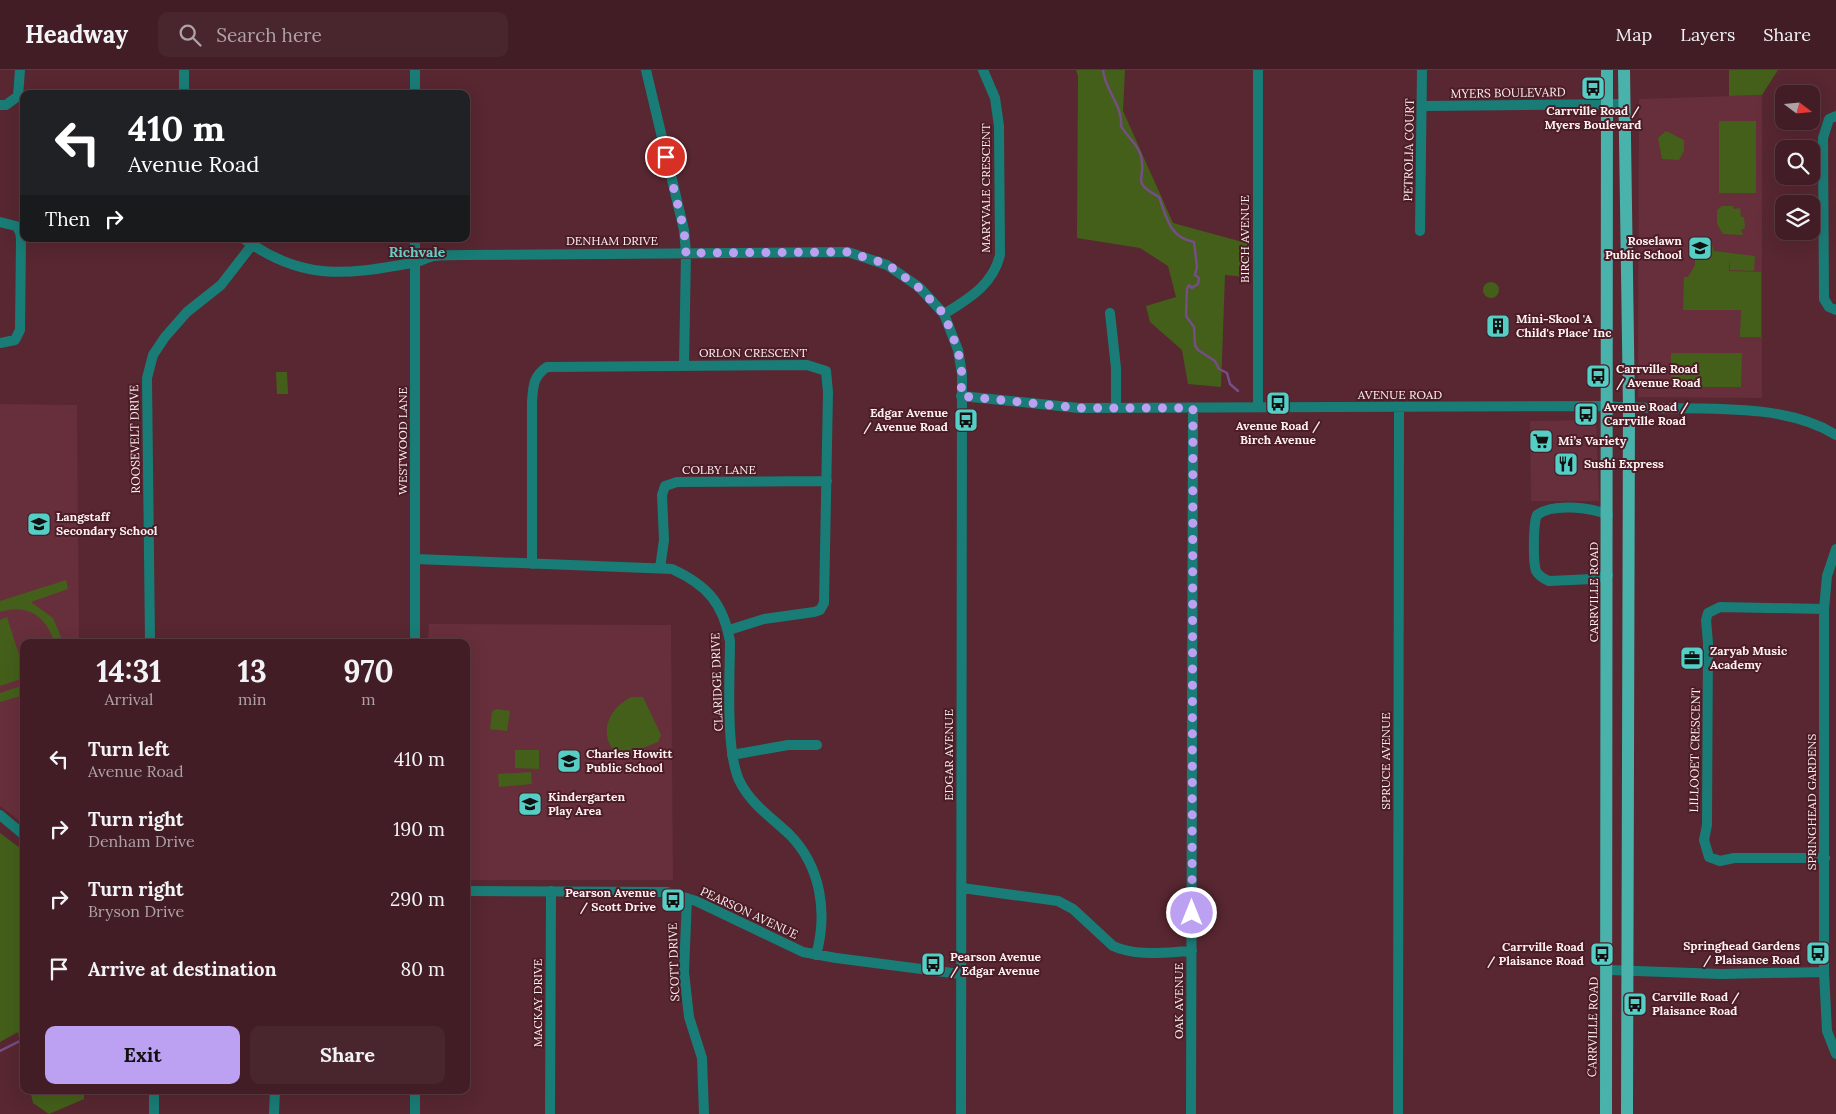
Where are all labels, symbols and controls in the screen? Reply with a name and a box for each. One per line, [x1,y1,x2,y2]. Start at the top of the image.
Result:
search box [158,12,508,57]
text: Headway [25,19,128,50]
icon: search [176,21,204,49]
text: Search here [216,23,322,47]
text: Map [1616,23,1652,46]
text: Layers [1680,23,1735,46]
text: Share [1763,23,1811,46]
bus stop icon: Carrville Road / Myers Boulevard [1580,75,1606,101]
street label: MYERS BOULEVARD [1450,84,1566,101]
north arrow [1775,85,1820,130]
map controls [1775,85,1820,240]
street label: PETROLIA COURT [1400,98,1417,202]
place label: Carrville Road / Myers Boulevard [1545,103,1641,132]
text: 410 m [128,106,225,151]
icon: left [45,110,110,175]
street label: MARYVALE CRESCENT [978,123,993,253]
pin [645,136,687,178]
button: search [1775,140,1820,185]
icon: arrive [652,143,680,171]
text: Avenue Road [128,150,260,178]
street label: BIRCH AVENUE [1237,195,1252,283]
button: layers [1775,195,1820,240]
icon: right [100,205,128,233]
text: Then [45,207,90,231]
street label: DENHAM DRIVE [566,233,658,248]
place label: Roselawn Public School [1605,233,1682,262]
school or university icon: Roselawn Public School [1687,235,1713,261]
district label: Richvale [389,243,446,261]
place label: Mini-Skool 'A Child's Place' Inc [1516,311,1612,340]
building icon: Mini-Skool 'A Child's Place' Inc [1485,313,1511,339]
street label: ORLON CRESCENT [699,345,807,360]
place label: Carrville Road / Avenue Road [1616,361,1701,391]
bus stop icon: Carrville Road / Avenue Road [1585,363,1611,389]
street label: ROOSEVELT DRIVE [126,384,143,494]
street label: WESTWOOD LANE [395,387,410,495]
street label: AVENUE ROAD [1357,387,1442,402]
bus stop icon: Avenue Road / Birch Avenue [1265,390,1291,416]
place label: Avenue Road / Carrville Road [1604,399,1689,428]
bus stop icon: Avenue Road / Carrville Road [1573,401,1599,427]
place label: Edgar Avenue / Avenue Road [863,405,949,435]
bus stop icon: Edgar Avenue / Avenue Road [953,407,979,433]
place label: Avenue Road / Birch Avenue [1236,418,1321,447]
supermarket icon: Mi’s Variety [1528,428,1554,454]
place label: Mi’s Variety [1558,433,1627,448]
restaurant icon: Sushi Express [1553,451,1579,477]
place label: Sushi Express [1584,456,1664,471]
street label: COLBY LANE [682,462,756,477]
place label: Langstaff Secondary School [56,509,158,538]
school or university icon: Langstaff Secondary School [26,511,52,537]
street label: CARRVILLE ROAD [1586,542,1601,642]
street label: CLARIDGE DRIVE [707,632,726,732]
place label: Zaryab Music Academy [1710,643,1788,672]
office icon: Zaryab Music Academy [1679,645,1705,671]
text: 14:31 [96,652,161,690]
text: 13 [238,652,267,690]
text: 970 [343,652,394,690]
street label: LILLOOET CRESCENT [1686,687,1703,812]
text: Arrival [104,689,153,709]
text: min [238,689,267,709]
text: m [361,689,376,709]
street label: EDGAR AVENUE [941,709,956,801]
street label: SPRUCE AVENUE [1378,712,1393,810]
street label: SPRINGHEAD GARDENS [1804,733,1819,870]
text: Turn left [88,737,169,761]
icon: left [45,745,73,773]
place label: Charles Howitt Public School [586,746,673,775]
text: 410 m [394,747,445,771]
school or university icon: Charles Howitt Public School [556,748,582,774]
text: Avenue Road [88,761,184,781]
place label: Kindergarten Play Area [548,789,625,818]
school or university icon: Kindergarten Play Area [517,791,543,817]
text: Turn right [88,807,184,831]
icon: right [45,815,73,843]
text: 190 m [393,817,445,841]
text: Denham Drive [88,831,195,851]
text: Turn right [88,877,184,901]
street label: PEARSON AVENUE [698,883,801,942]
icon: right [45,885,73,913]
place label: Pearson Avenue / Scott Drive [565,885,657,915]
position arrow [1165,886,1217,938]
text: 290 m [390,887,445,911]
bus stop icon: Pearson Avenue / Scott Drive [660,887,686,913]
text: Bryson Drive [88,901,184,921]
street label: SCOTT DRIVE [665,922,682,1002]
place label: Springhead Gardens / Plaisance Road [1683,938,1800,968]
place label: Carrville Road / Plaisance Road [1487,939,1584,969]
bus stop icon: Springhead Gardens / Plaisance Road [1805,940,1831,966]
bus stop icon: Carrville Road / Plaisance Road [1589,941,1615,967]
place label: Pearson Avenue / Edgar Avenue [950,949,1042,979]
bus stop icon: Pearson Avenue / Edgar Avenue [920,951,946,977]
icon: arrive [45,955,73,983]
text: Arrive at destination [88,957,277,981]
text: 80 m [401,957,445,981]
street label: MACKAY DRIVE [530,959,545,1047]
street label: OAK AVENUE [1171,963,1186,1039]
street label: CARRVILLE ROAD [1584,977,1601,1077]
place label: Carville Road / Plaisance Road [1652,989,1740,1018]
bus stop icon: Carville Road / Plaisance Road [1622,991,1648,1017]
button: Exit [45,1026,240,1084]
button: Share [250,1026,445,1084]

